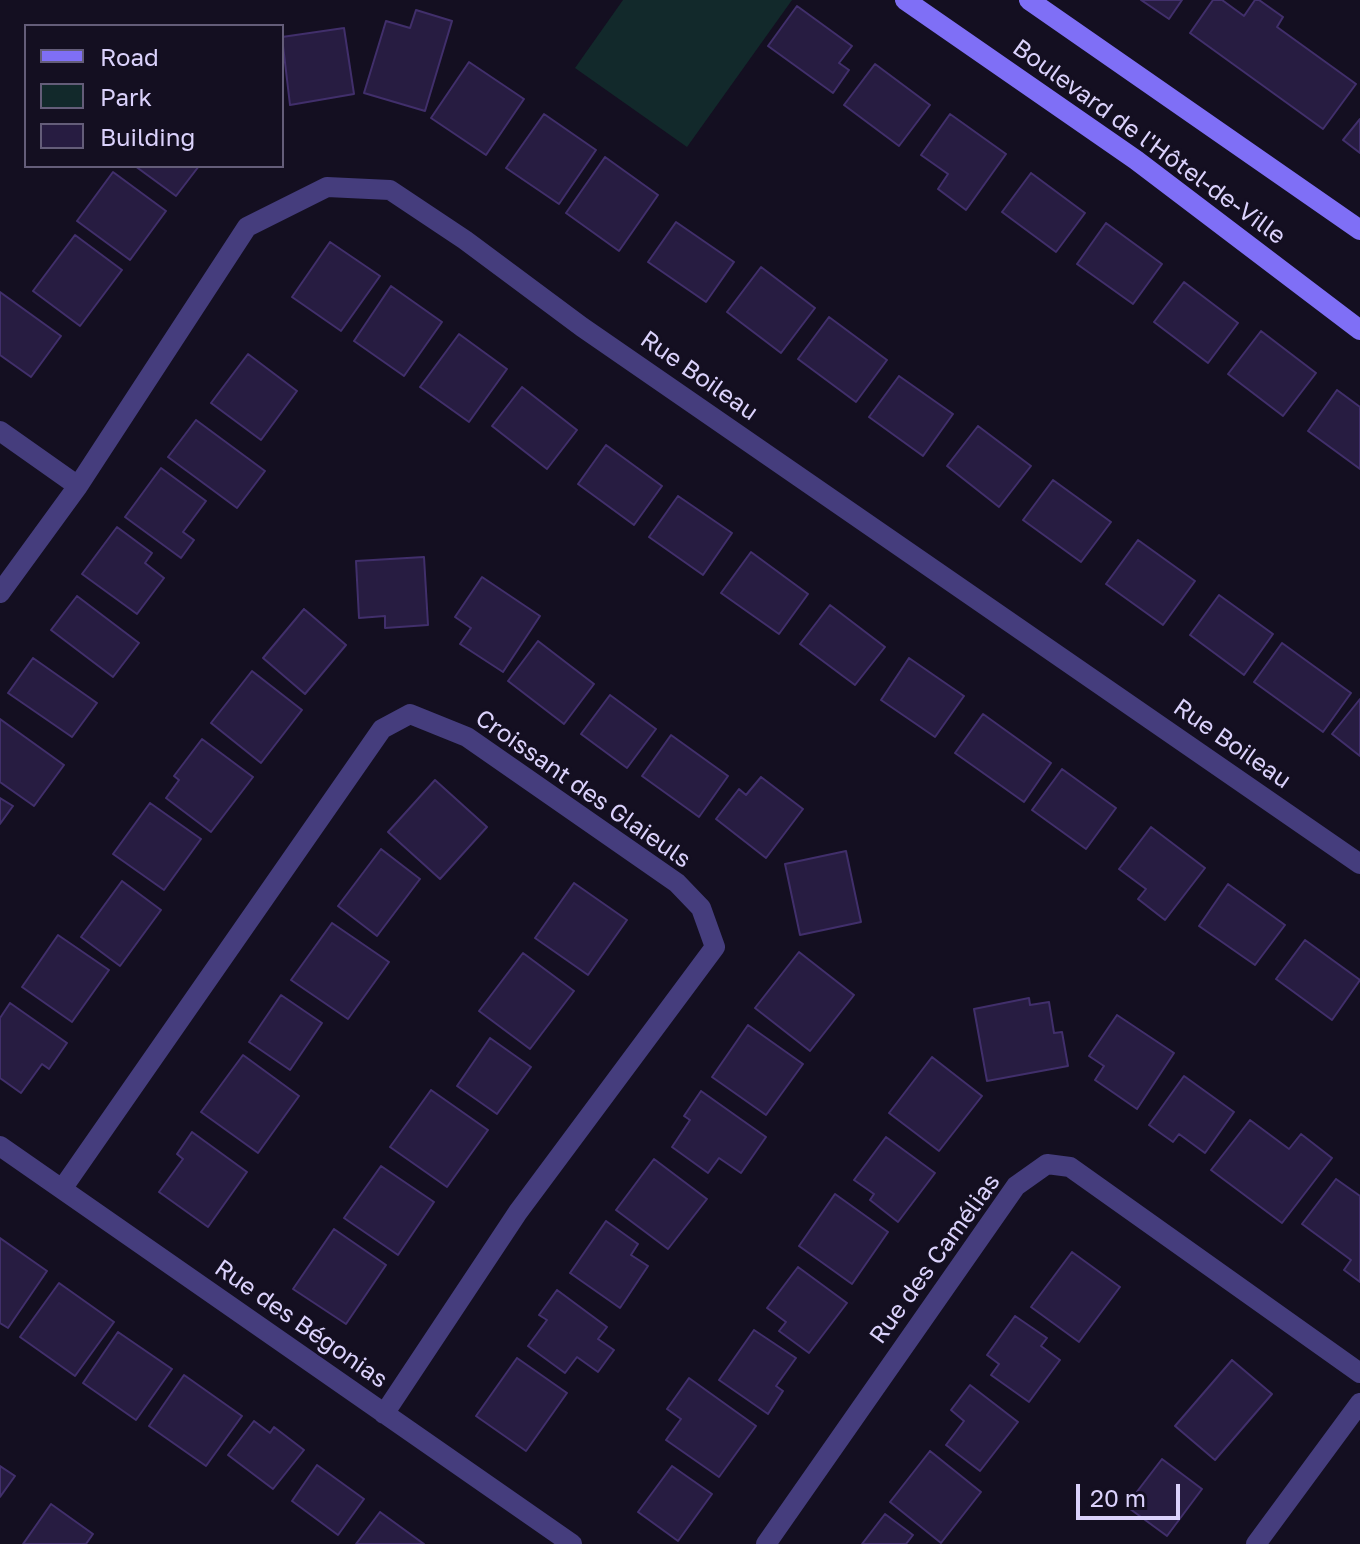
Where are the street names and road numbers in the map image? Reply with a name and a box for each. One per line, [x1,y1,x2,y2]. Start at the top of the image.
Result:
street label: Boulevard de l'Hôtel-de-Ville [1007,33,1291,251]
street label: Rue Boileau [635,325,763,427]
street label: Rue Boileau [1168,693,1296,795]
street label: Croissant des Glaieuls [470,704,696,874]
street label: Rue des Camélias [864,1168,1006,1350]
street label: Rue des Bégonias [209,1254,393,1394]

